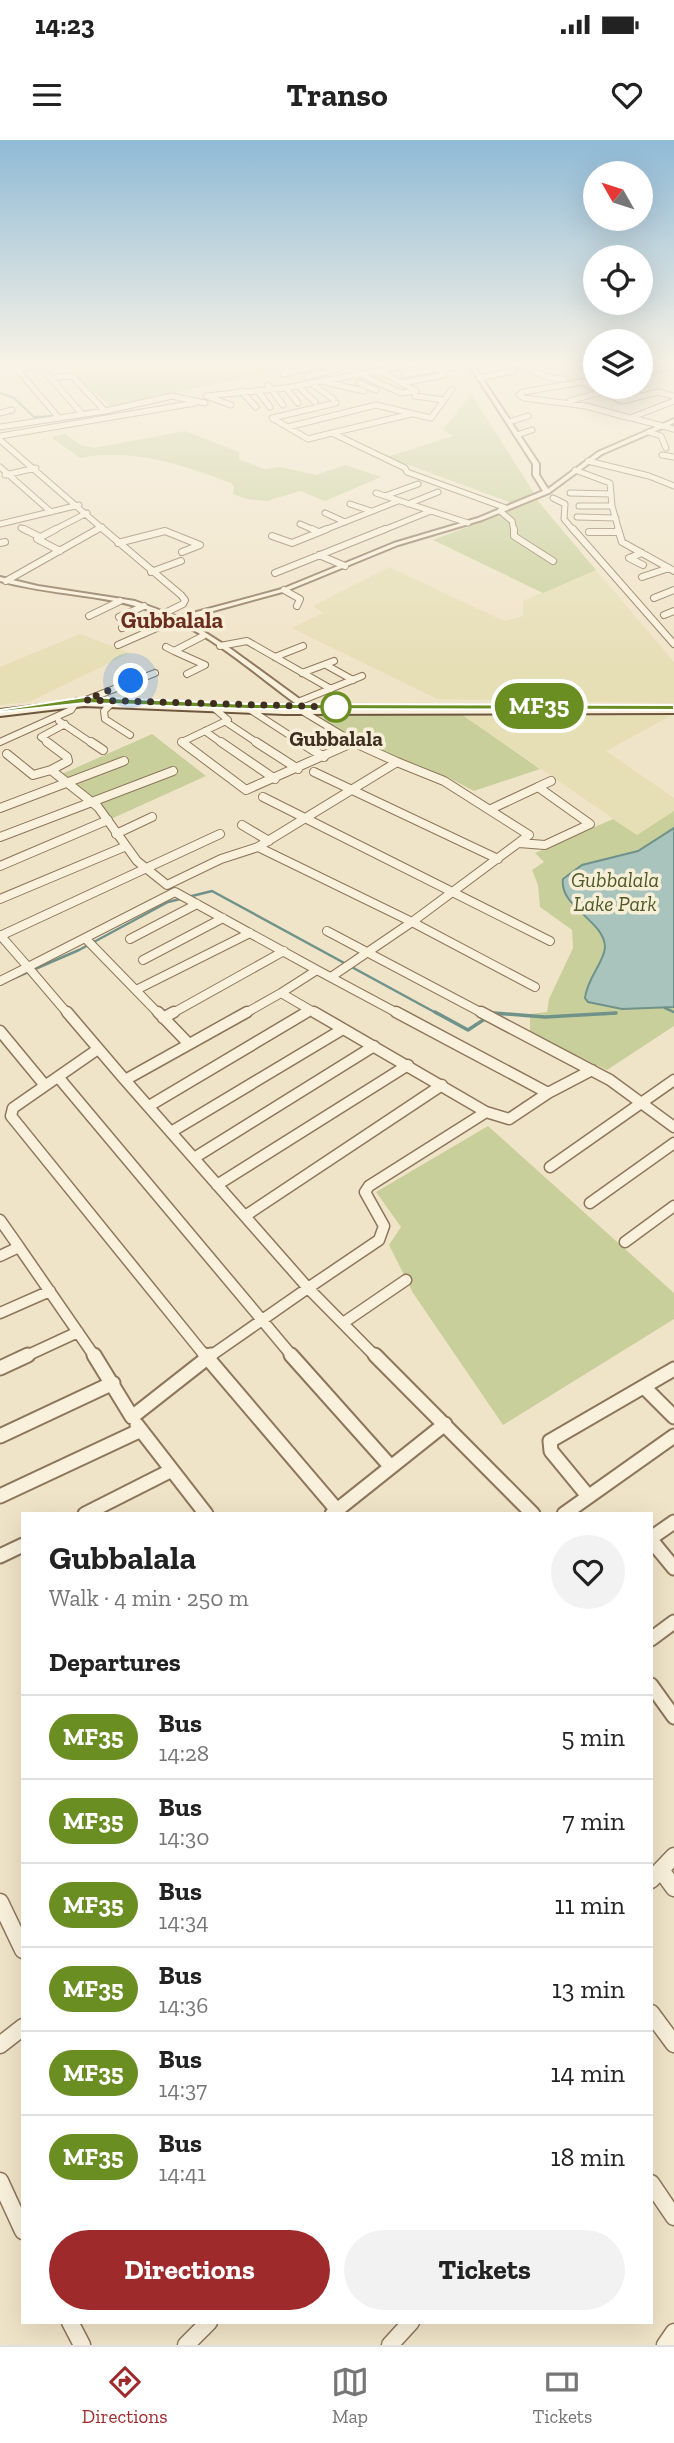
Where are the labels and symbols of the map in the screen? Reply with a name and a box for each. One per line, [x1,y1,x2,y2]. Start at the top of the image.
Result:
north arrow [583,161,653,231]
district label: Gubbalala [121,606,224,634]
your location [113,663,148,698]
line badge: MF35 [490,683,588,729]
marker: Gubbalala [321,692,351,722]
place label: Gubbalala [289,726,383,751]
park label: Gubbalala Lake Park [571,867,659,916]

